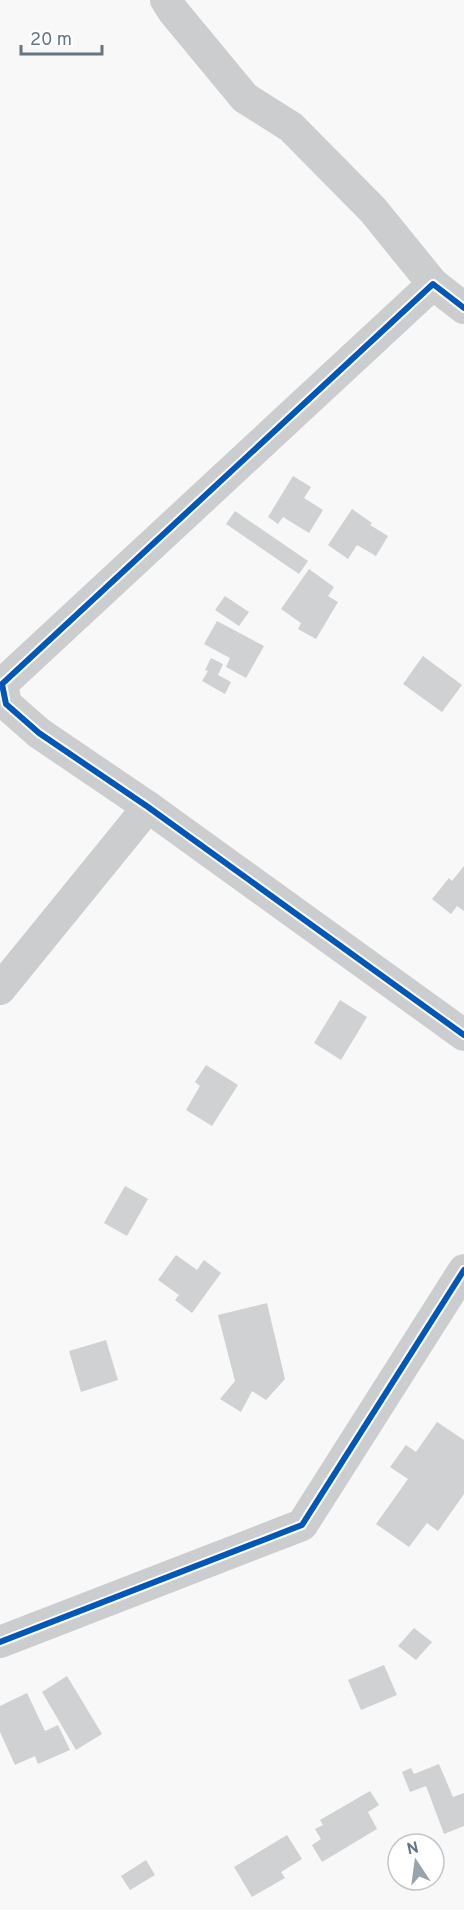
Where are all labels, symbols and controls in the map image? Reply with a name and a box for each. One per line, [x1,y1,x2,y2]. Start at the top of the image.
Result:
scale bar [21,18,102,56]
text: 20 m [30,29,72,52]
north arrow [386,1832,446,1892]
text: N [405,1838,421,1860]

